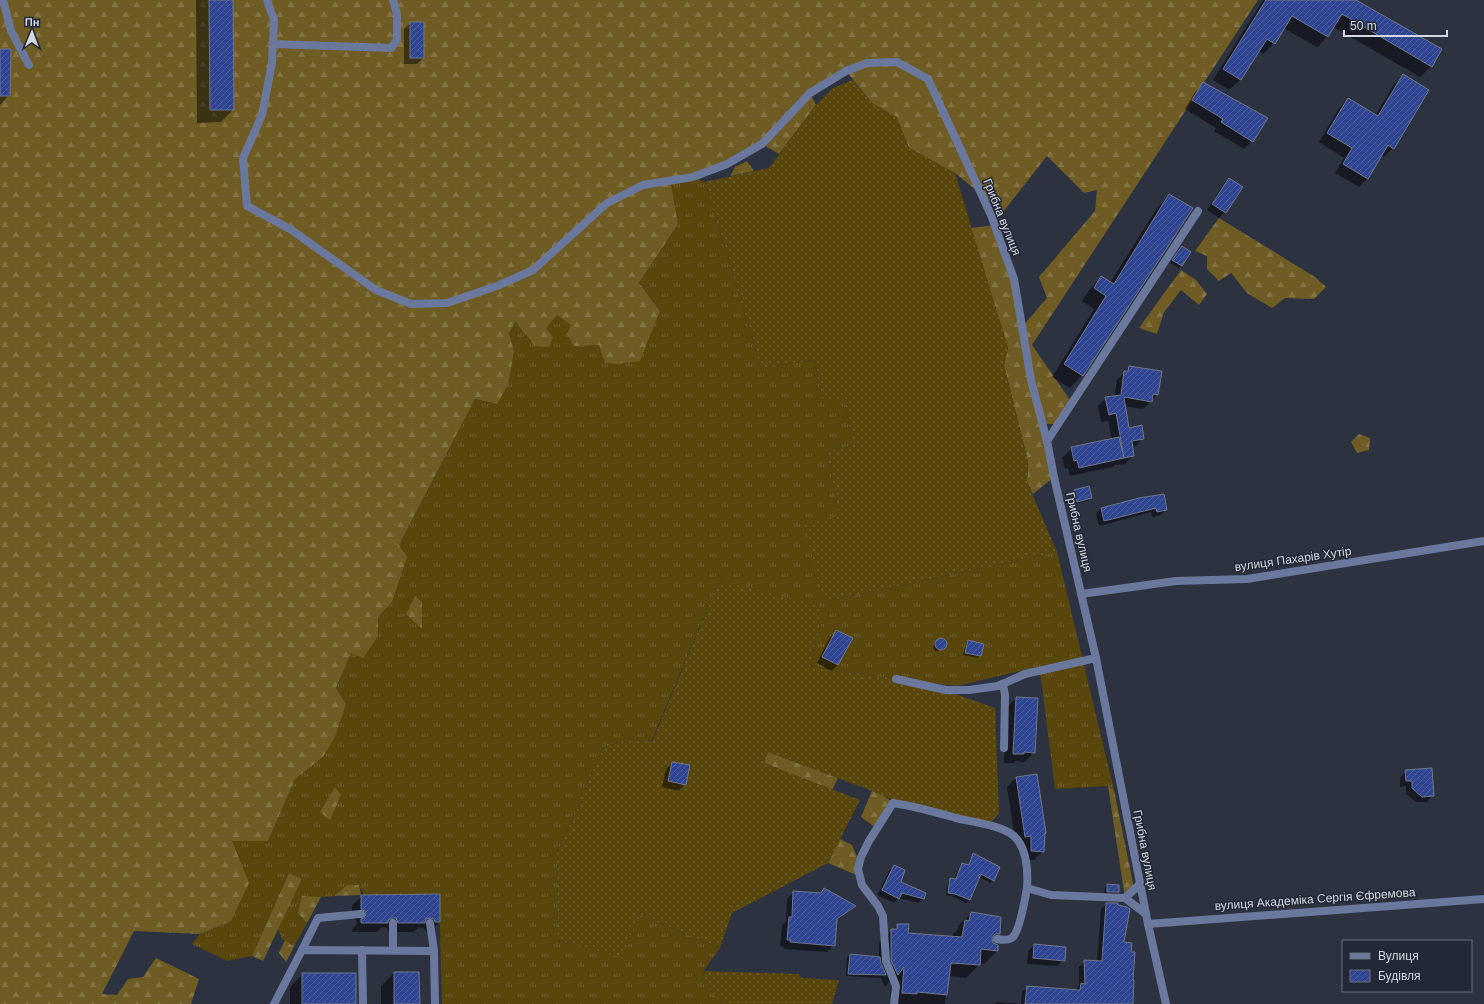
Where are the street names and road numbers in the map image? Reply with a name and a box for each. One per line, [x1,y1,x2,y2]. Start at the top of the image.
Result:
street label: Грибна вулиця [980,177,1024,257]
street label: Грибна вулиця [1063,491,1095,573]
street label: вулиця Пахарів Хутір [1234,544,1353,574]
street label: Грибна вулиця [1130,809,1160,891]
street label: вулиця Академіка Сергія Єфремова [1214,885,1416,913]

